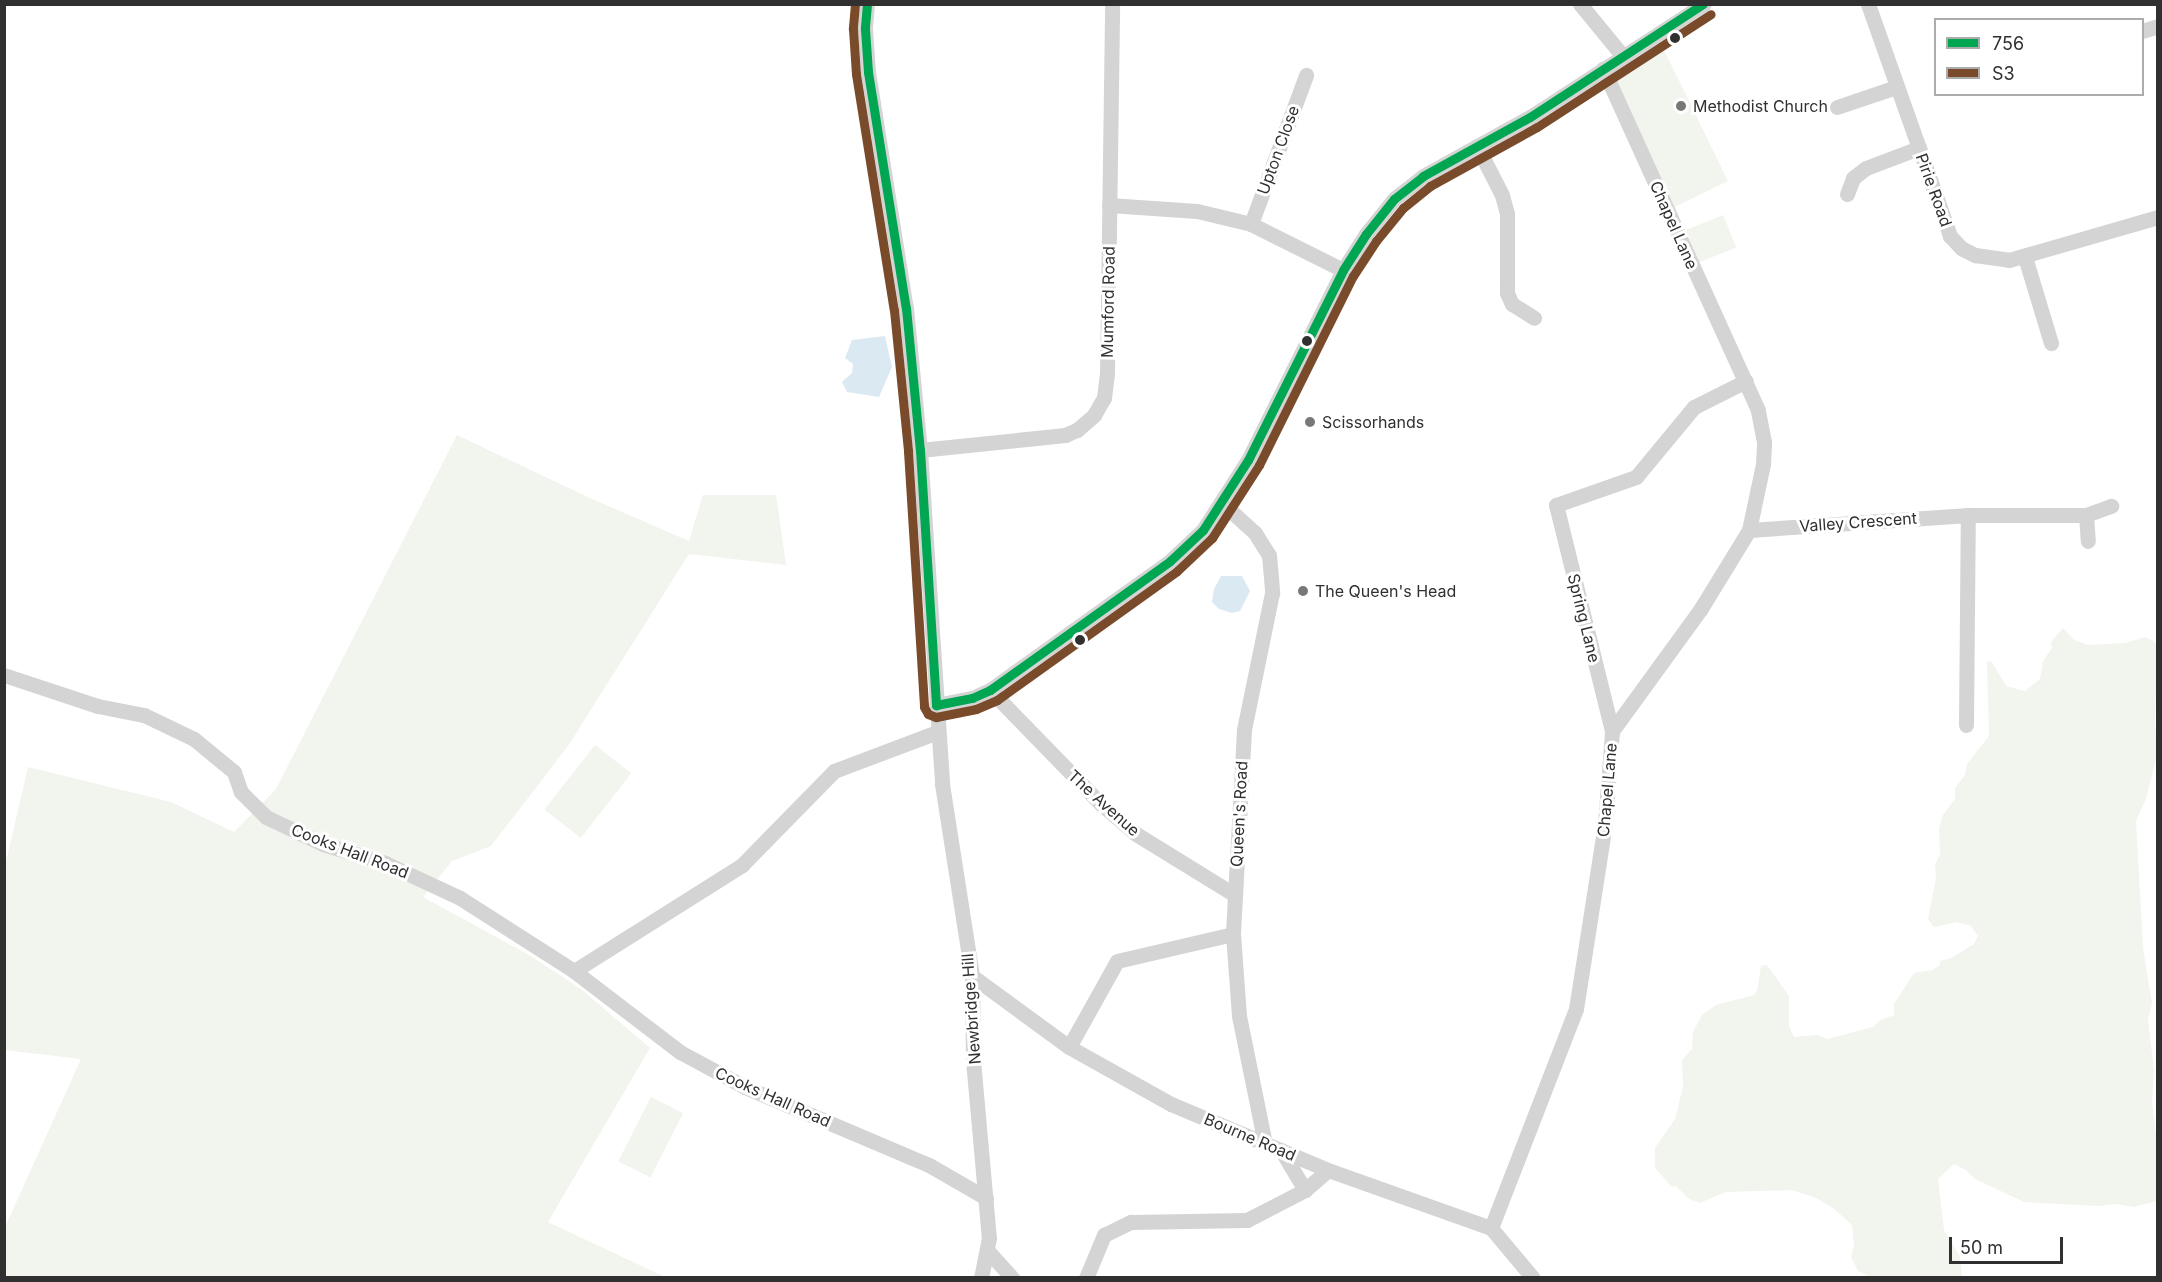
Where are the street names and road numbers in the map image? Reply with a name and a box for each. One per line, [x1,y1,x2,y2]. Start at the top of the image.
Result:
street label: Upton Close [1253,103,1303,197]
street label: Pirie Road [1912,151,1956,229]
street label: Chapel Lane [1646,178,1702,272]
street label: Mumford Road [1097,246,1119,358]
street label: Valley Crescent [1799,508,1917,536]
street label: Spring Lane [1564,572,1604,664]
street label: Chapel Lane [1593,742,1621,838]
street label: Queen's Road [1227,760,1251,868]
street label: The Avenue [1064,766,1144,840]
street label: Cooks Hall Road [289,820,411,882]
street label: Newbridge Hill [958,953,984,1065]
street label: Cooks Hall Road [712,1063,834,1131]
street label: Bourne Road [1201,1109,1299,1165]

